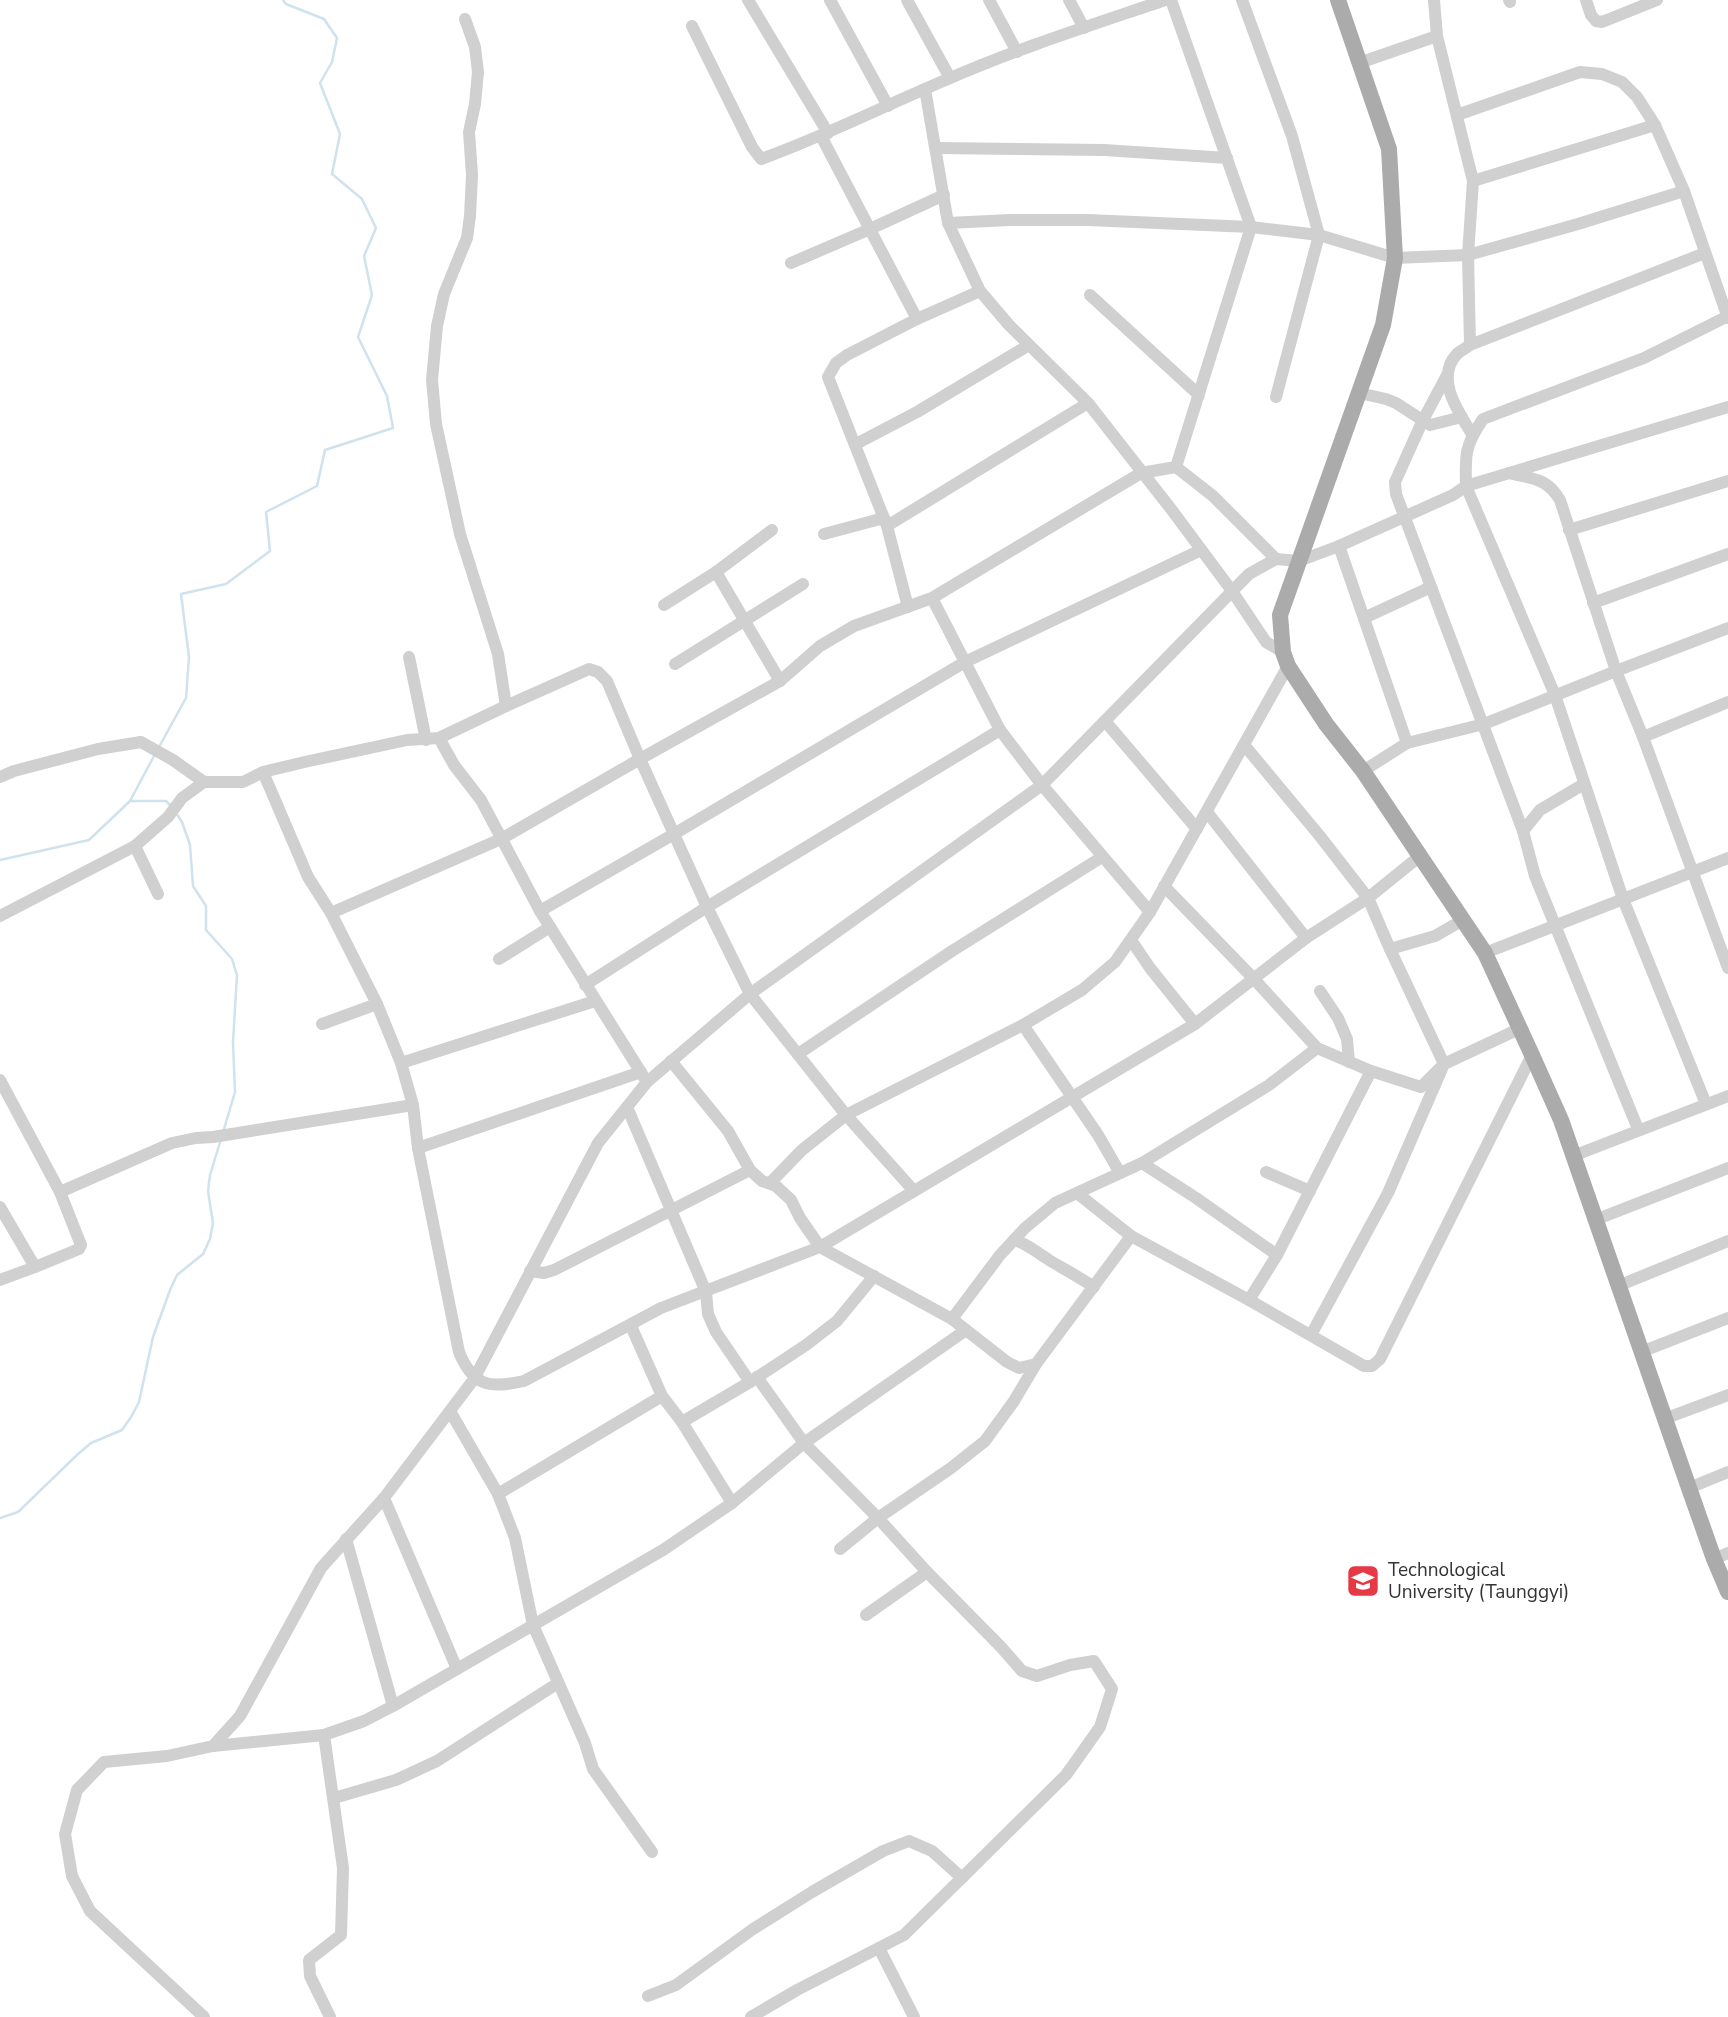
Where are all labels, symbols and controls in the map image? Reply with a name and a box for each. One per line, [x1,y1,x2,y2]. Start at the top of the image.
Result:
place label: Technological University (Taunggyi) [1388,1557,1569,1605]
school or university icon: Technological University (Taunggyi) [1344,1562,1382,1600]

